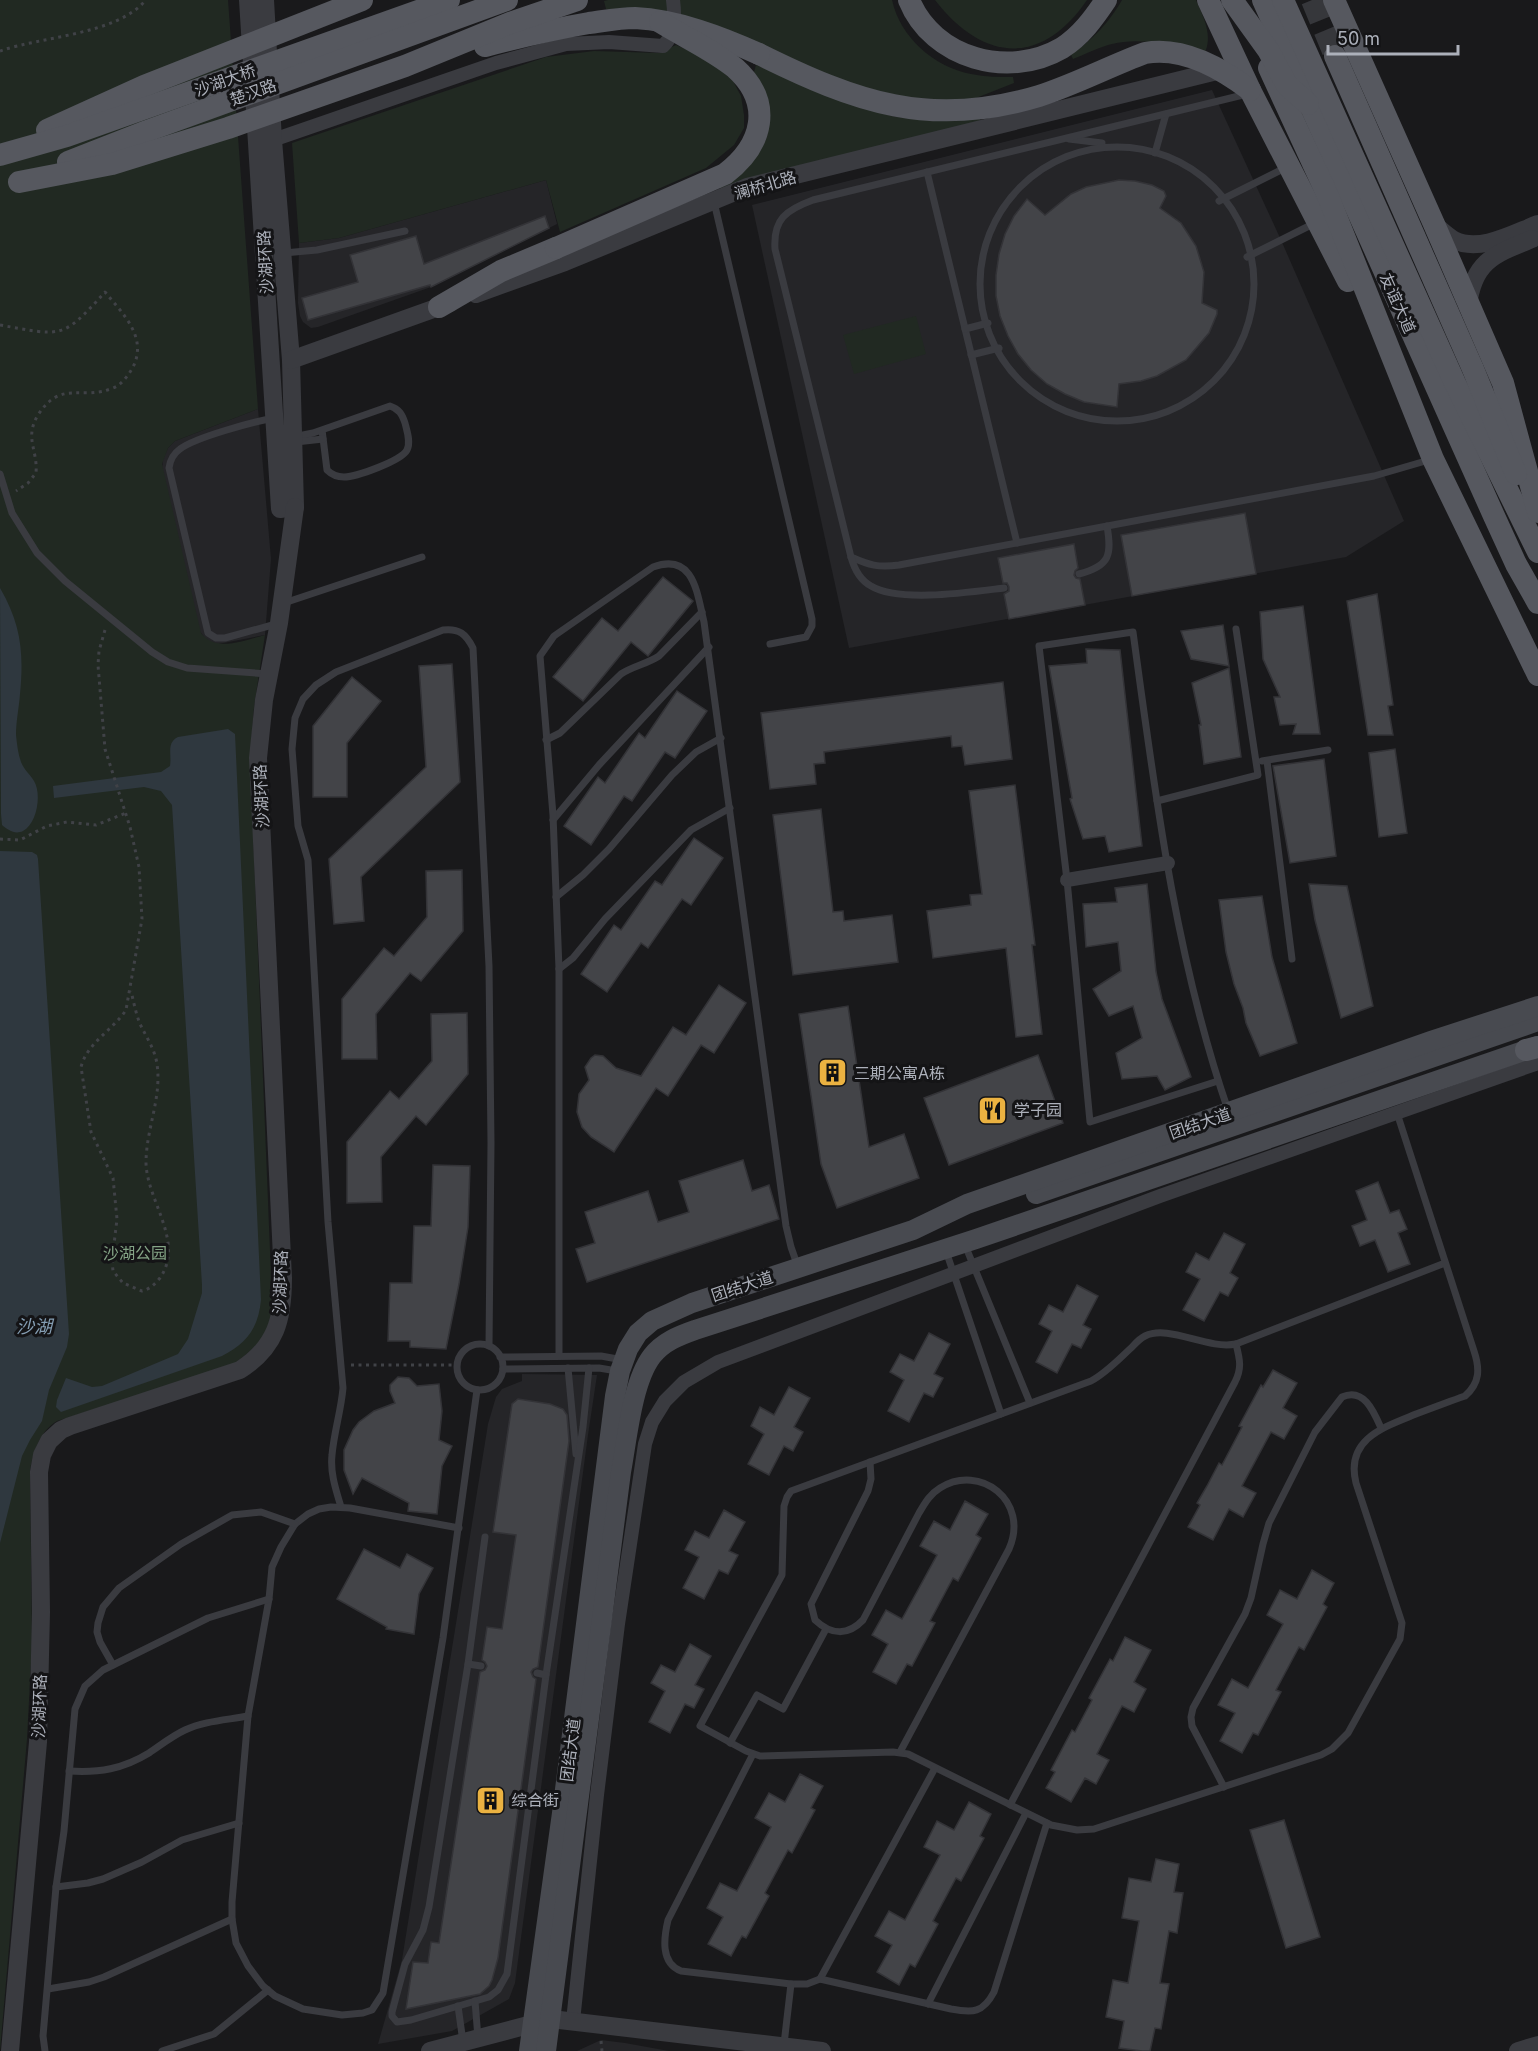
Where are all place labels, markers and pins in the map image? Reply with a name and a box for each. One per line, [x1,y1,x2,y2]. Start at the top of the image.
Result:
building icon: 三期公寓A栋 [817,1057,849,1089]
place label: 三期公寓A栋 [854,1063,945,1083]
restaurant icon: 学子园 [977,1094,1009,1126]
place label: 学子园 [1014,1100,1062,1120]
building icon: 综合街 [474,1784,506,1816]
place label: 综合街 [511,1790,559,1810]

